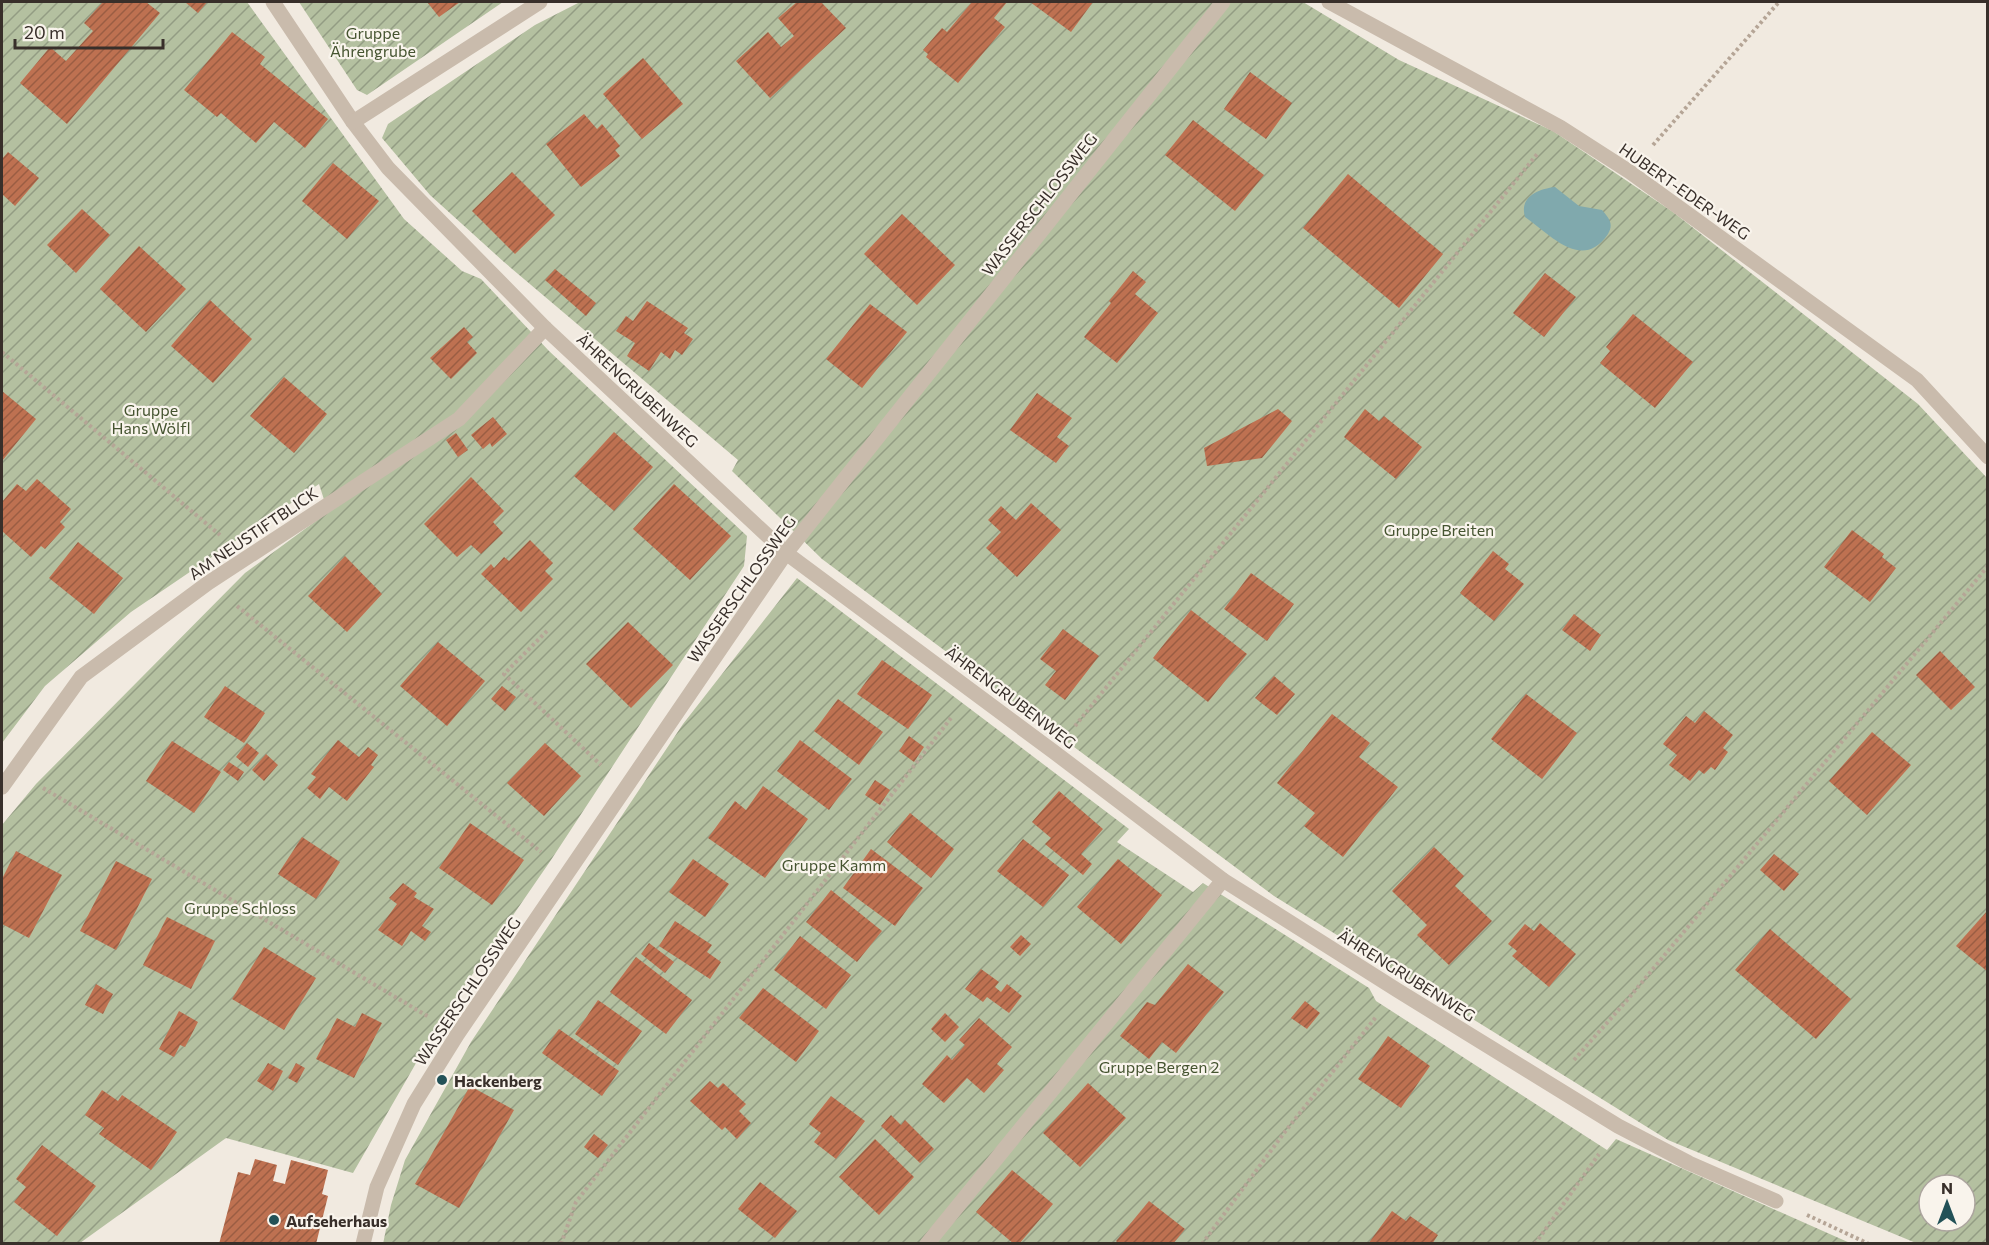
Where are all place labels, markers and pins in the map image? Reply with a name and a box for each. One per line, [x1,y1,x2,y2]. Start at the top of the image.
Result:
place label: Hackenberg [454,1071,542,1090]
marker: Hackenberg [435,1073,449,1087]
place label: Aufseherhaus [286,1211,387,1230]
marker: Aufseherhaus [267,1213,281,1227]

